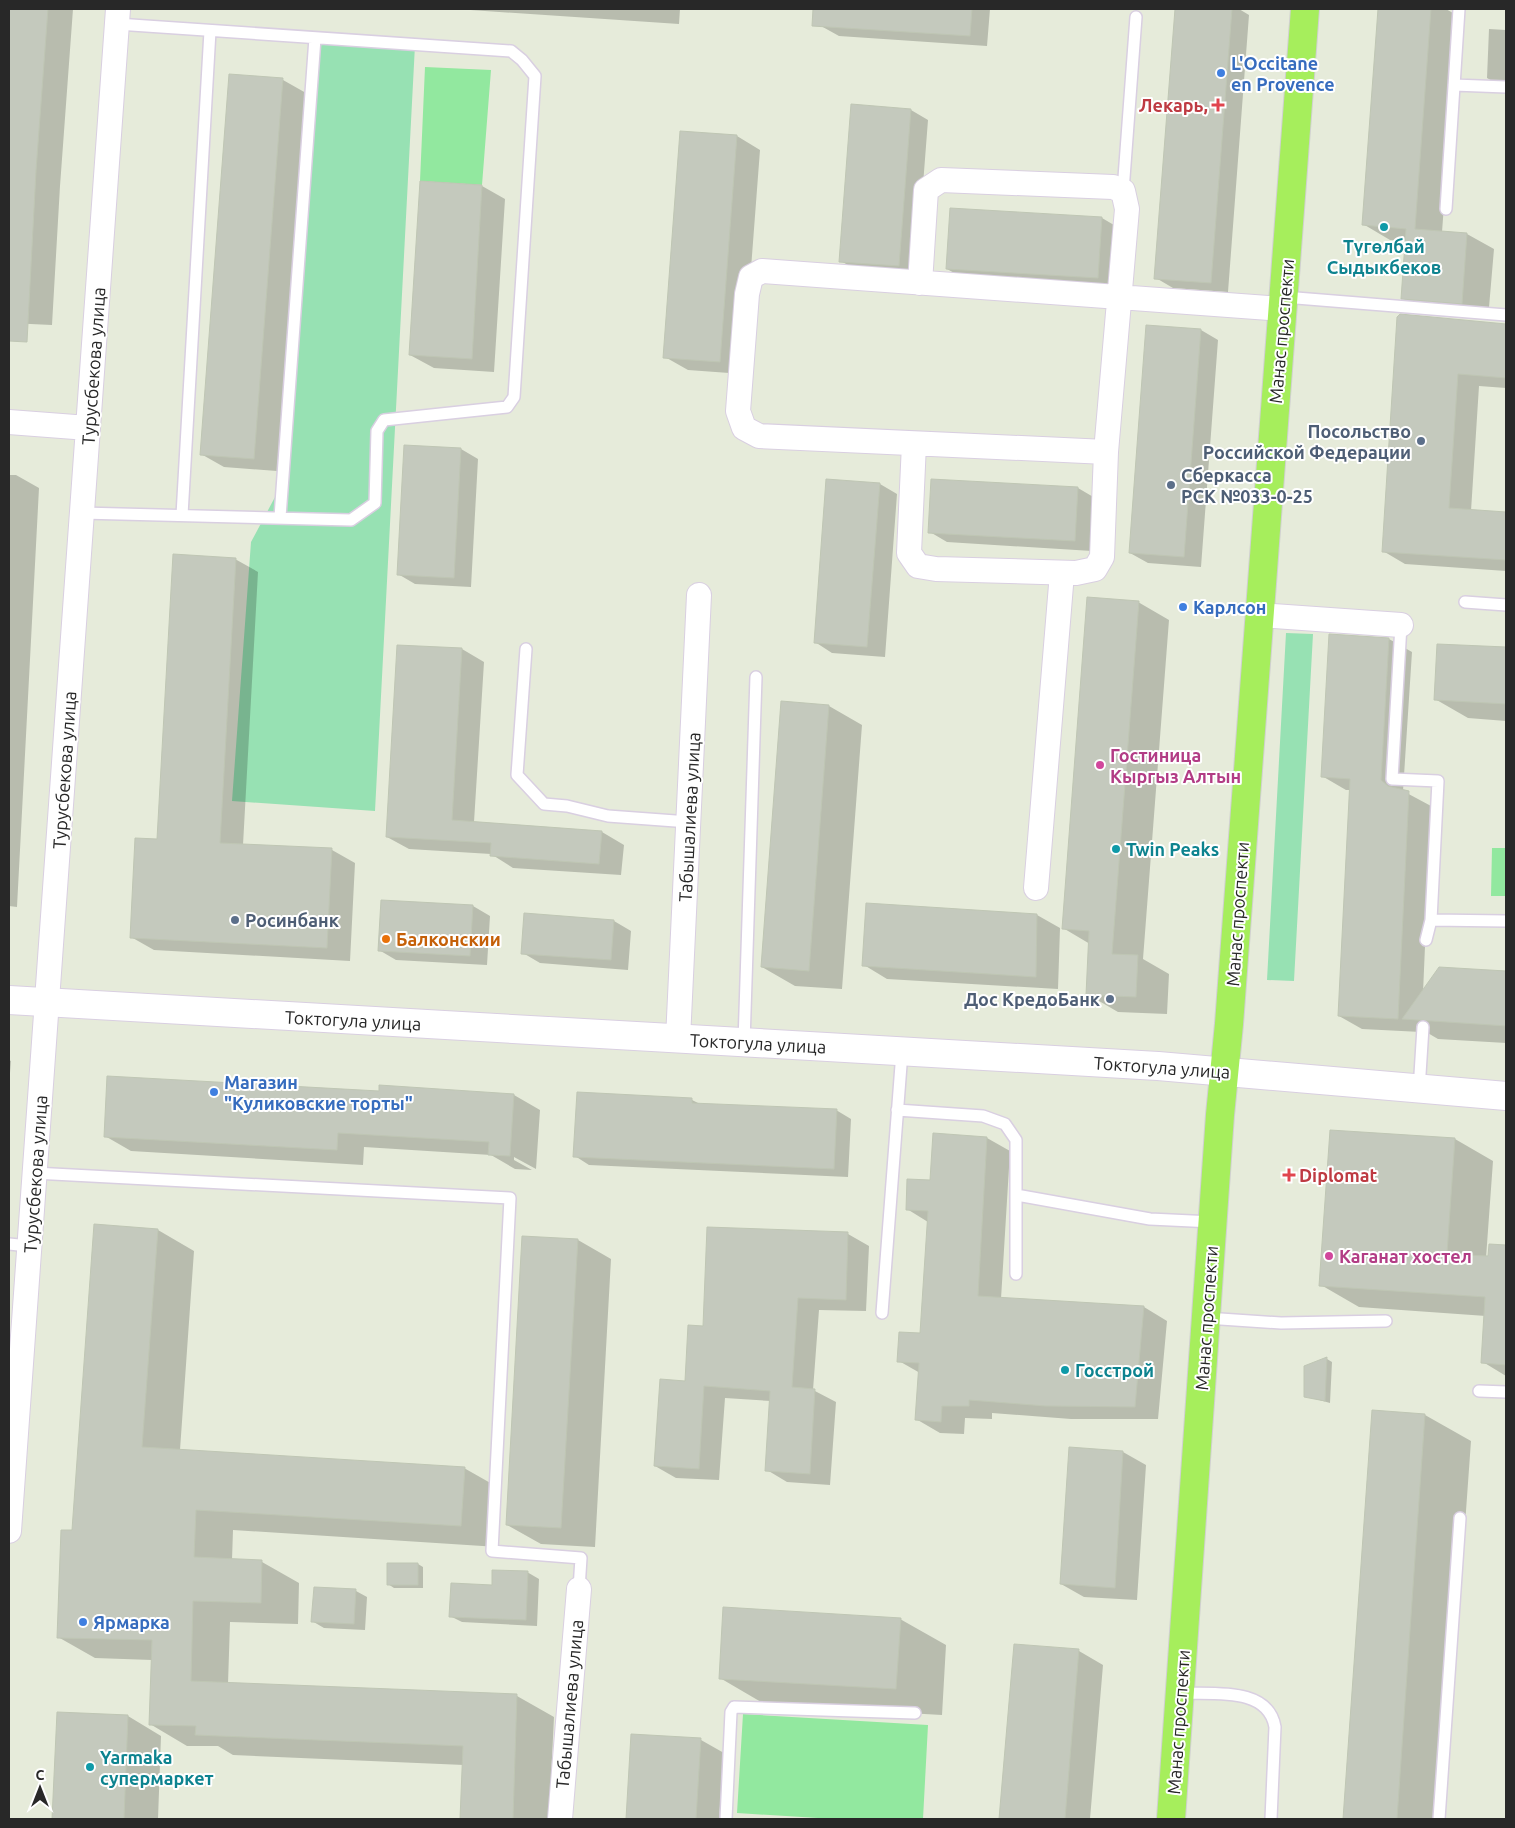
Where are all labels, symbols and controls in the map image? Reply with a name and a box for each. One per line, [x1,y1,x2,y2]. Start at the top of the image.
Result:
place label: L'Occitane en Provence [1231,53,1335,94]
marker: L'Occitane en Provence [1215,67,1227,79]
place label: Лекарь, [1139,95,1208,115]
marker: Лекарь, [1212,99,1224,111]
marker: Түгөлбай Сыдыкбеков [1378,221,1390,233]
place label: Түгөлбай Сыдыкбеков [1327,236,1441,277]
street label: Манас проспекти [1265,258,1297,404]
street label: Турусбекова улица [77,286,109,446]
place label: Посольство Российской Федерации [1203,421,1411,462]
marker: Посольство Российской Федерации [1415,435,1427,447]
place label: Сберкасса РСК №033-0-25 [1181,465,1313,506]
marker: Сберкасса РСК №033-0-25 [1165,479,1177,491]
place label: Карлсон [1193,597,1266,617]
marker: Карлсон [1177,601,1189,613]
street label: Турусбекова улица [48,690,80,850]
street label: Табышалиева улица [675,732,703,902]
place label: Гостиница Кыргыз Алтын [1110,745,1241,786]
marker: Гостиница Кыргыз Алтын [1094,759,1106,771]
place label: Twin Peaks [1126,839,1219,859]
street label: Манас проспекти [1222,841,1252,987]
marker: Twin Peaks [1110,843,1122,855]
place label: Росинбанк [245,910,340,930]
marker: Росинбанк [229,914,241,926]
place label: Балконскии [396,929,501,949]
marker: Балконскии [380,933,392,945]
place label: Дос КредоБанк [964,989,1101,1009]
marker: Дос КредоБанк [1104,993,1116,1005]
street label: Токтогула улица [284,1006,422,1034]
street label: Токтогула улица [689,1029,827,1057]
street label: Токтогула улица [1093,1052,1231,1082]
place label: Магазин "Куликовские торты" [224,1072,413,1113]
marker: Магазин "Куликовские торты" [208,1086,220,1098]
street label: Турусбекова улица [19,1094,51,1254]
place label: Diplomat [1299,1165,1377,1185]
marker: Diplomat [1283,1169,1295,1181]
street label: Манас проспекти [1191,1245,1221,1391]
place label: Каганат хостел [1339,1246,1472,1266]
marker: Каганат хостел [1323,1250,1335,1262]
place label: Госстрой [1075,1360,1154,1380]
marker: Госстрой [1059,1364,1071,1376]
place label: Ярмарка [93,1612,170,1632]
marker: Ярмарка [77,1616,89,1628]
street label: Табышалиева улица [552,1618,586,1790]
street label: Манас проспекти [1163,1649,1193,1795]
place label: Yarmaka супермаркет [100,1747,214,1788]
marker: Yarmaka супермаркет [84,1761,96,1773]
north arrow [15,1763,65,1813]
text: С [36,1767,45,1783]

